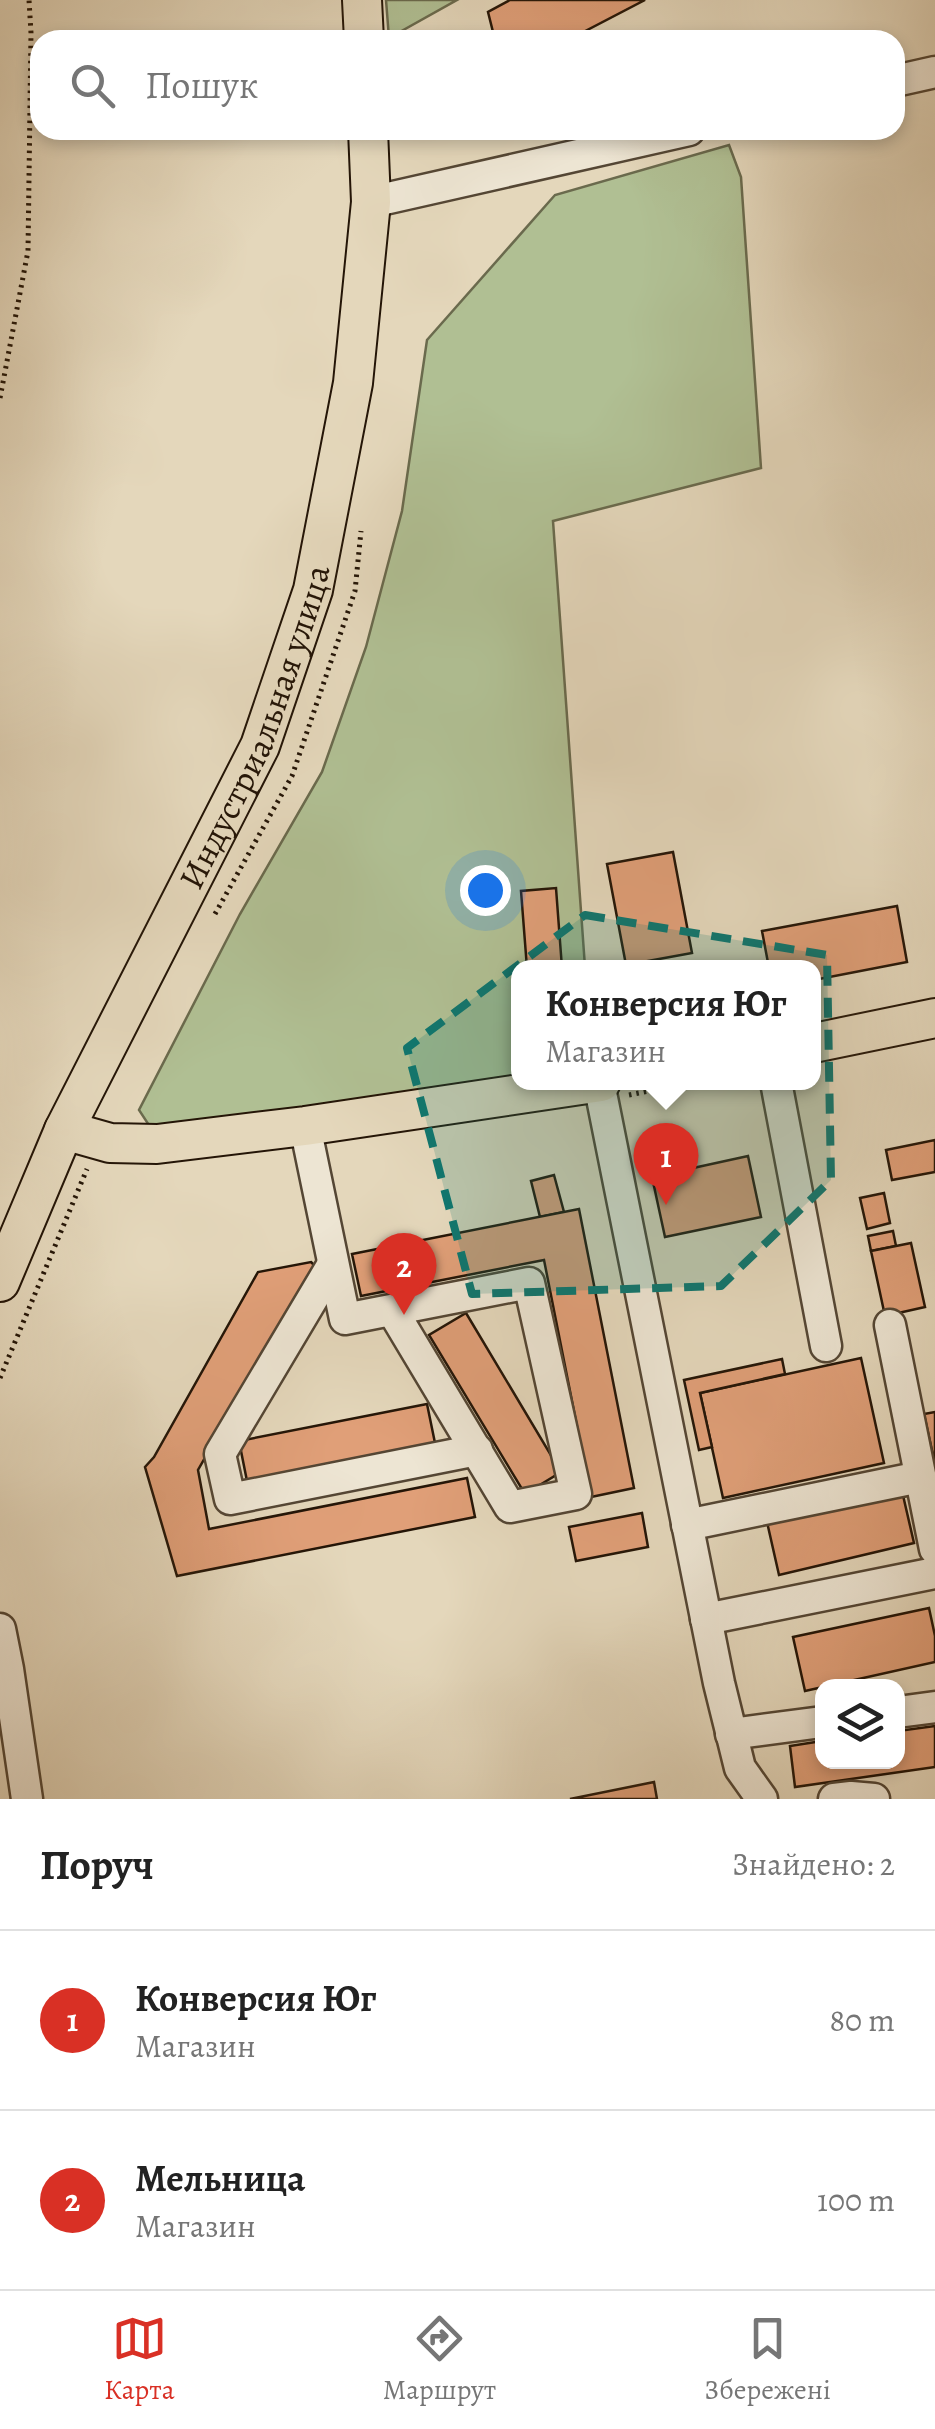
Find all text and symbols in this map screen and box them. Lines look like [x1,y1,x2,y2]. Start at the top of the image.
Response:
search box [30,30,905,140]
icon: search [65,58,120,113]
text: Пошук [145,59,258,111]
street label: Индустриальная улица [167,561,341,897]
your location [460,865,511,916]
popup [511,960,821,1090]
text: Конверсия Юг [545,977,787,1029]
text: Магазин [545,1029,666,1073]
pin: 1 [634,1122,698,1205]
pin: 2 [372,1232,436,1315]
map controls [815,1679,905,1769]
button: layers [815,1679,905,1769]
text: Поруч [40,1836,154,1893]
text: Знайдено: 2 [732,1842,895,1886]
text: Конверсия Юг [135,1972,377,2024]
text: 1 [67,1998,78,2042]
text: 80 m [829,1998,895,2042]
text: Магазин [135,2024,256,2068]
text: Мельница [135,2152,305,2204]
text: 2 [65,2178,80,2222]
text: 100 m [817,2178,895,2222]
text: Магазин [135,2204,256,2248]
tab: Карта [104,2311,175,2409]
tab: Маршрут [383,2311,496,2409]
tab: Збережені [704,2311,831,2409]

